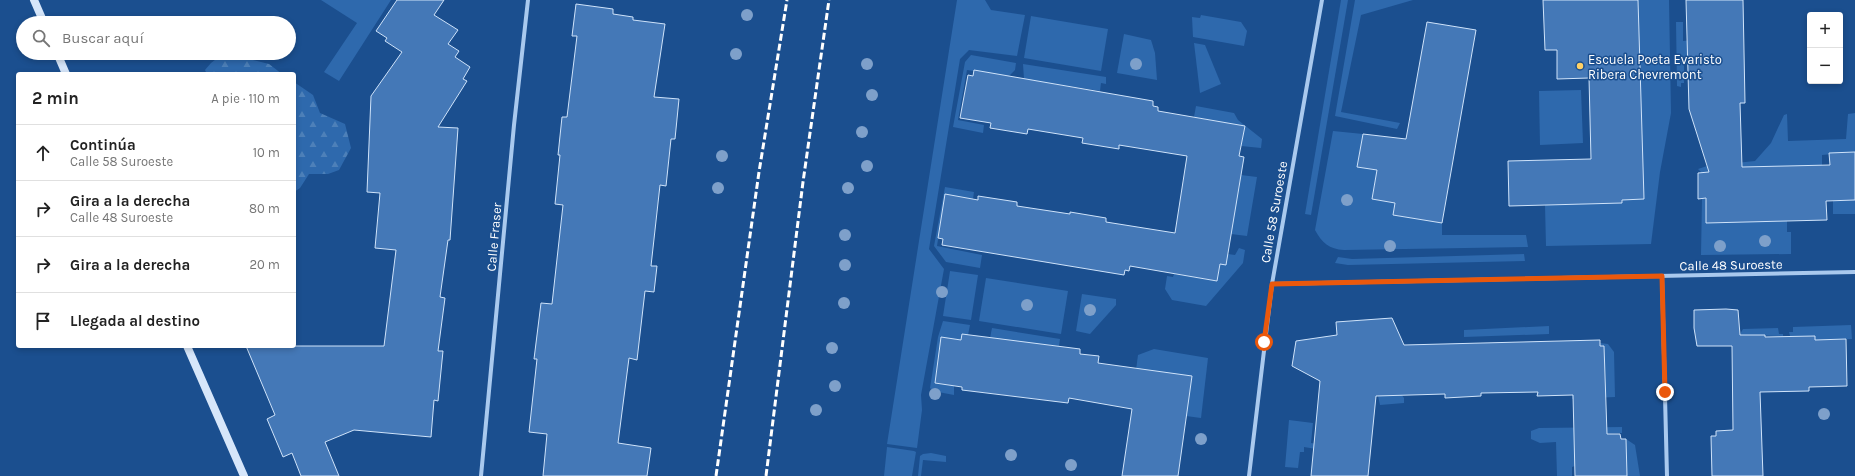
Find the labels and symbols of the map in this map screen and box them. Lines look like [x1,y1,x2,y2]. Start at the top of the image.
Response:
place label: Escuela Poeta Evaristo Ribera Chevremont [1588,52,1722,82]
marker: Escuela Poeta Evaristo Ribera Chevremont [1575,61,1585,71]
street label: Calle 58 Suroeste [1258,160,1290,264]
street label: Calle Fraser [484,202,505,272]
street label: Calle 48 Suroeste [1679,257,1783,273]
route start [1255,333,1273,351]
route end [1656,383,1674,401]

